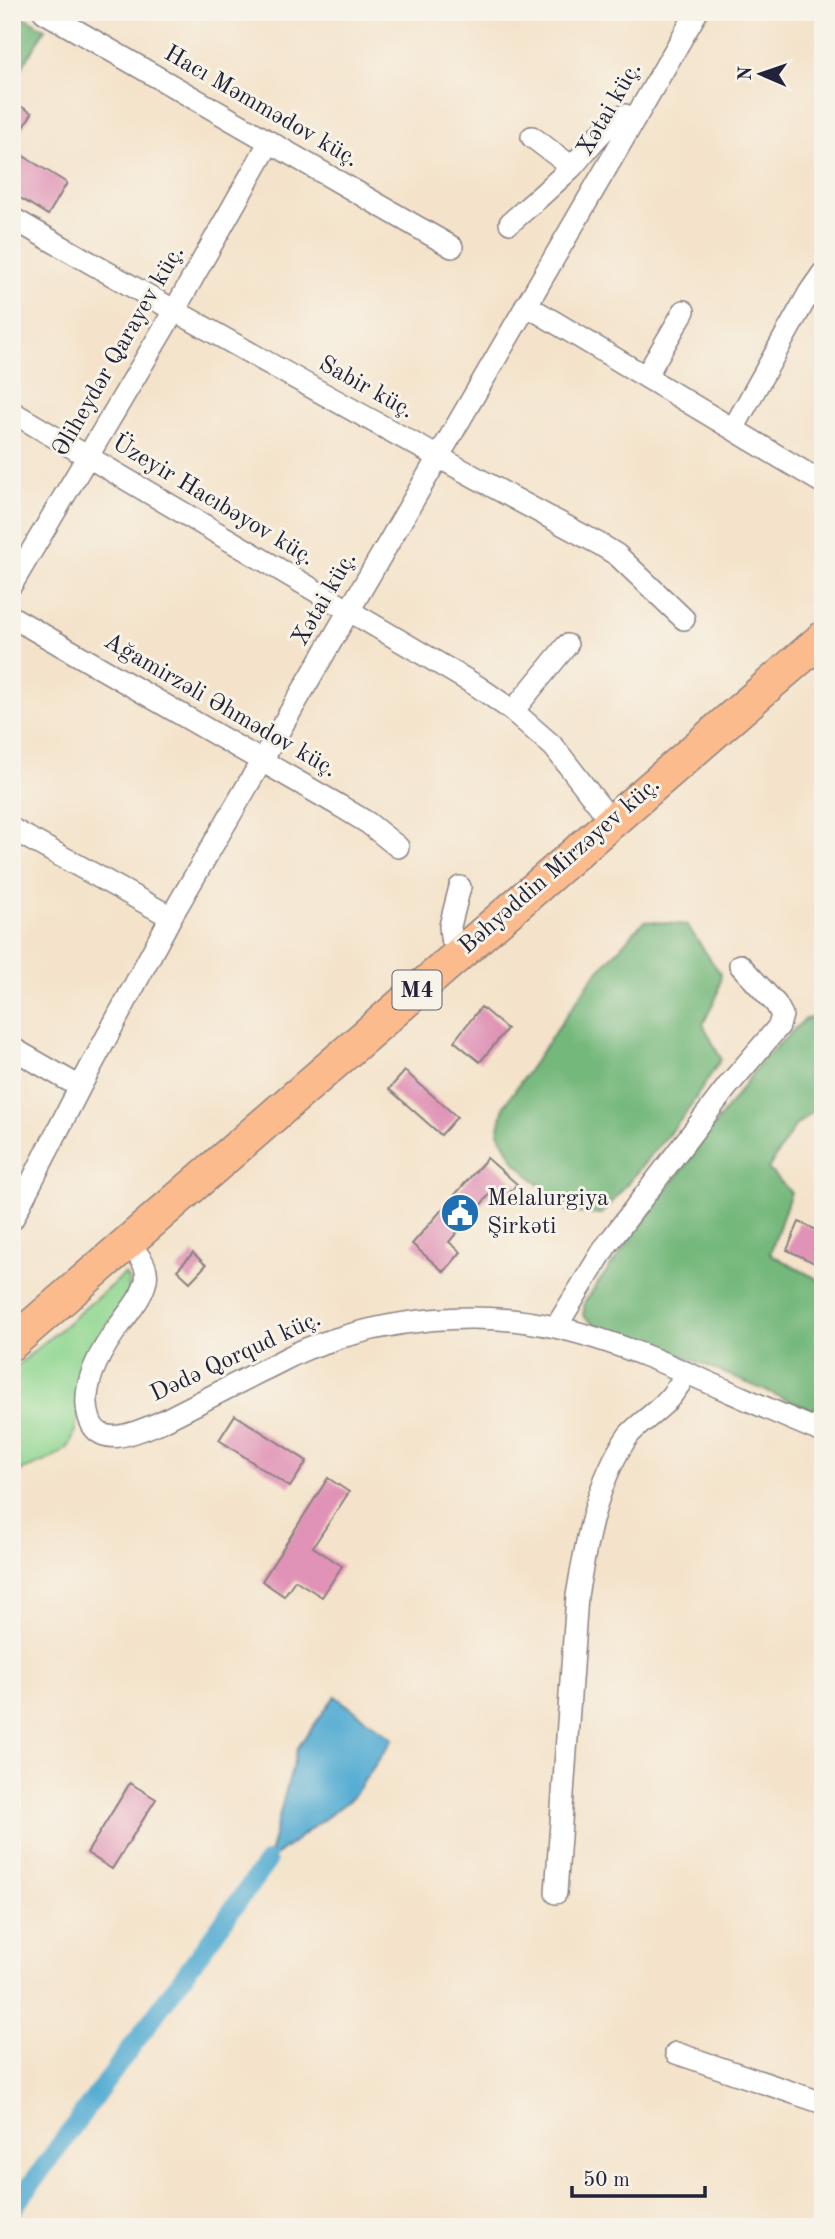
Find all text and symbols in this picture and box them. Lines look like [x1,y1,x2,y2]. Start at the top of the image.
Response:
north arrow [726,38,796,108]
street label: Hacı Məmmədov küç. [160,42,362,172]
street label: Xətai küç. [574,58,646,160]
text: N [737,65,756,81]
street label: Əliheydər Qarayev küç. [49,241,189,461]
street label: Sabir küç. [314,352,418,424]
street label: Üzeyir Hacıbəyov küç. [108,428,320,571]
street label: Xətai küç. [289,548,361,650]
street label: Ağamirzəli Əhmədov küç. [100,630,340,782]
street label: Bəhyəddin Mirzəyev küç. [455,773,665,959]
road number: M4 [392,970,442,1009]
place label: Melalurgiya Şirkəti [487,1187,609,1239]
public building icon: Melalurgiya Şirkəti [439,1192,481,1234]
street label: Dədə Qorqud küç. [147,1307,325,1407]
scale bar [572,2155,706,2199]
text: 50 m [583,2170,630,2191]

